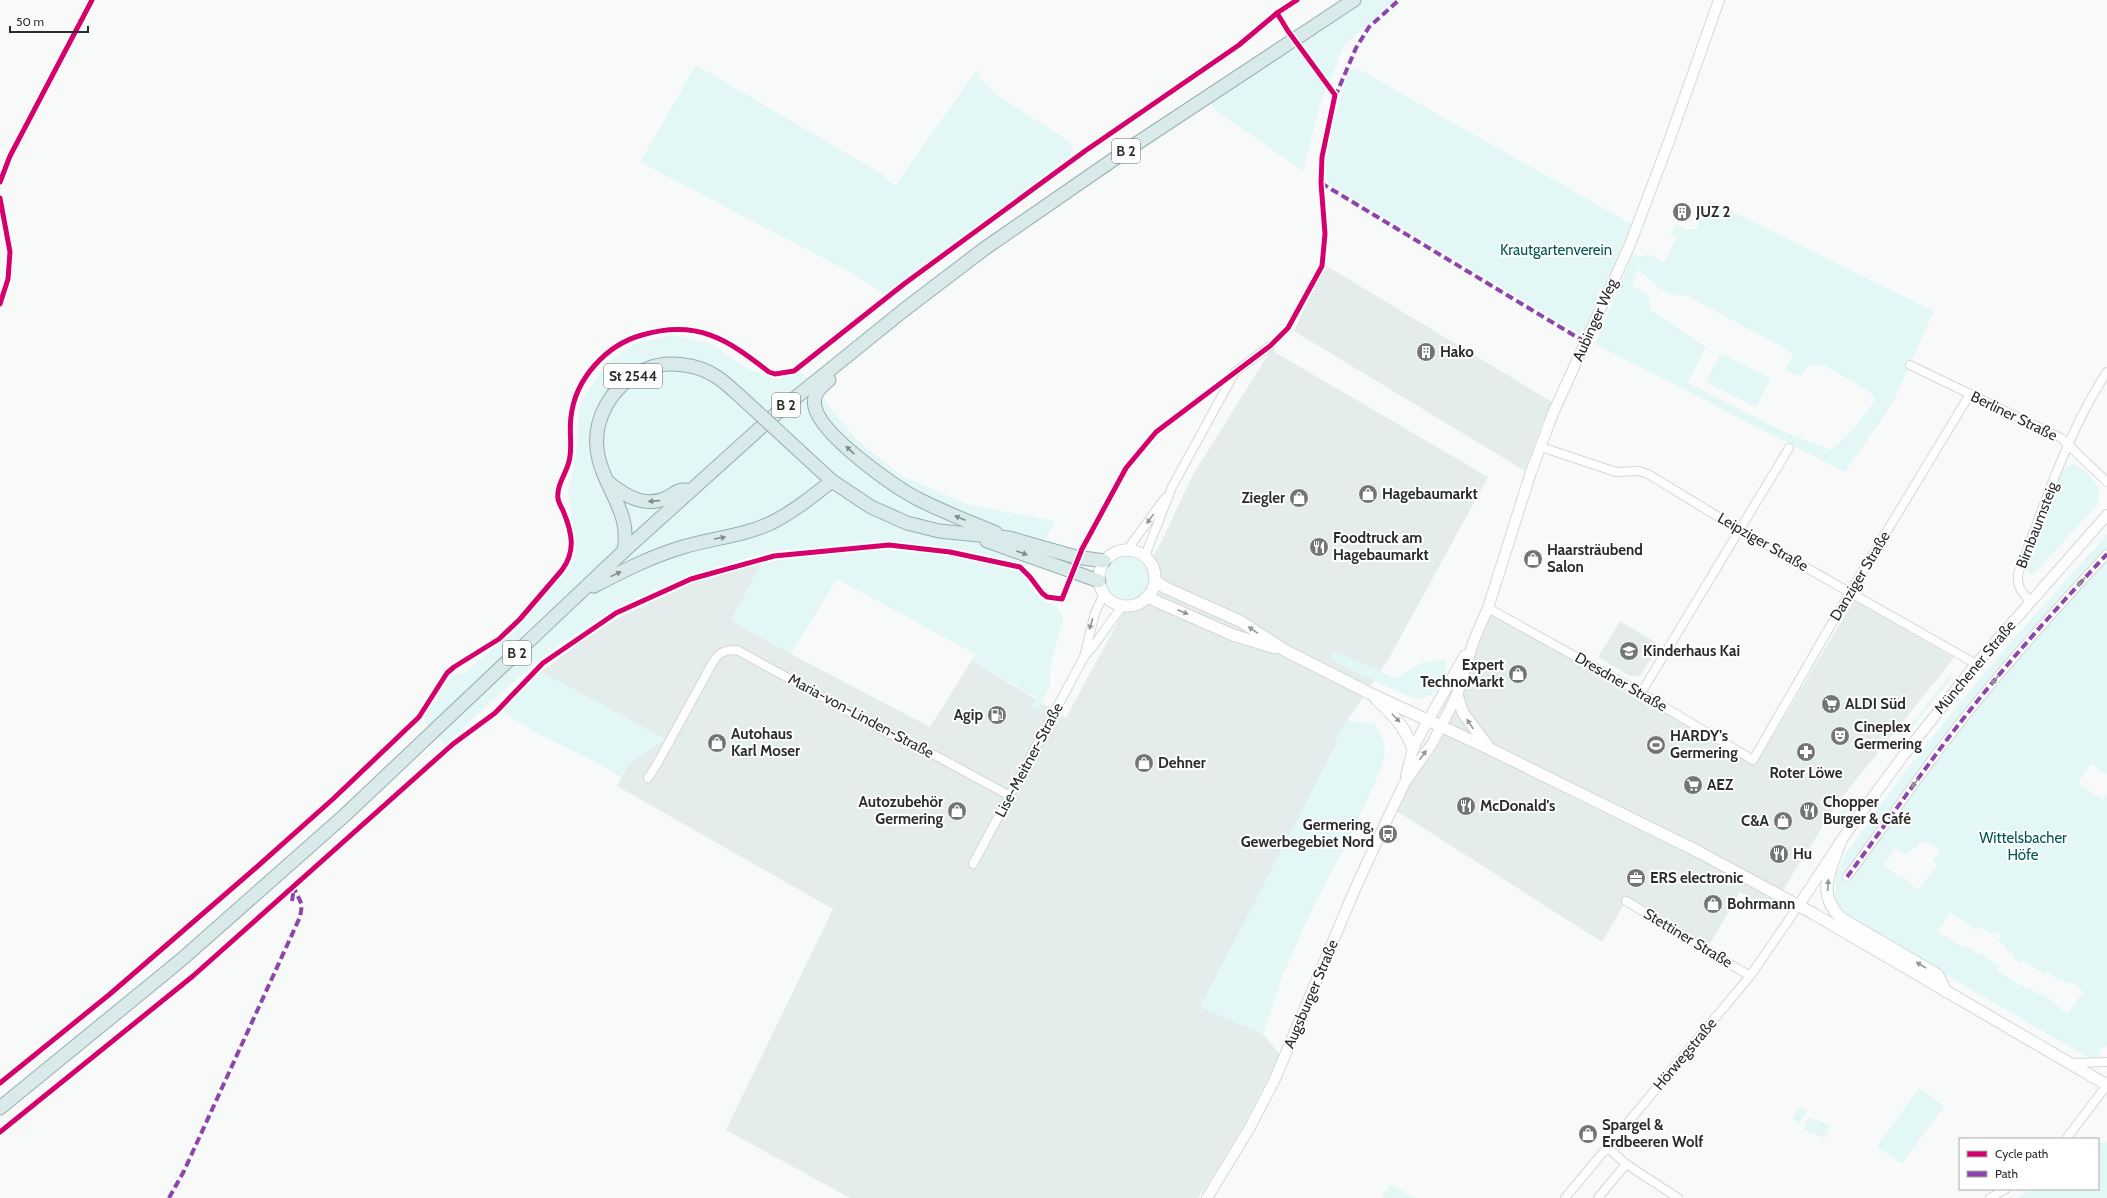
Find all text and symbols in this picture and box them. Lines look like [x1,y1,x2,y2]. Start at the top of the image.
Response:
scale bar [10,8,88,34]
text: 50 m [16,14,44,29]
road number: B 2 [1112,139,1140,163]
building icon: JUZ 2 [1671,201,1693,223]
place label: JUZ 2 [1695,203,1731,221]
park label: Krautgartenverein [1500,241,1612,259]
street label: Aubinger Weg [1569,275,1621,364]
building icon: Hako [1415,341,1437,363]
place label: Hako [1440,343,1474,361]
road number: St 2544 [604,364,662,388]
street label: Berliner Straße [1968,387,2060,445]
road number: B 2 [772,393,800,417]
one-way arrow [845,445,855,455]
street label: Birnbaumsteig [2012,479,2062,571]
shop icon: Hagebaumarkt [1357,483,1379,505]
place label: Hagebaumarkt [1382,485,1478,503]
shop icon: Ziegler [1288,487,1310,509]
place label: Ziegler [1242,489,1285,507]
one-way arrow [648,498,660,504]
street label: Leipziger Straße [1714,509,1812,575]
one-way arrow [1145,513,1154,524]
one-way arrow [953,514,965,520]
street label: Danziger Straße [1826,528,1894,624]
place label: Foodtruck am Hagebaumarkt [1333,529,1429,564]
one-way arrow [714,534,727,540]
restaurant icon: Foodtruck am Hagebaumarkt [1308,536,1330,558]
place label: Haarsträubend Salon [1547,541,1643,576]
shop icon: Haarsträubend Salon [1522,548,1544,570]
one-way arrow [1016,551,1028,557]
one-way arrow [611,571,622,577]
one-way arrow [2076,577,2085,588]
one-way arrow [1177,610,1189,616]
street label: Münchener Straße [1931,616,2020,717]
one-way arrow [1088,619,1094,631]
one-way arrow [1248,626,1259,634]
school or university icon: Kinderhaus Kai [1618,640,1640,662]
road number: B 2 [503,641,531,665]
place label: Kinderhaus Kai [1643,642,1740,660]
street label: Dresdner Straße [1572,648,1671,716]
place label: Expert TechnoMarkt [1420,656,1504,691]
shop icon: Expert TechnoMarkt [1507,663,1529,685]
street label: Maria-von-Linden-Straße [785,670,937,762]
one-way arrow [1990,675,1999,685]
supermarket icon: ALDI Süd [1820,693,1842,715]
place label: ALDI Süd [1845,695,1906,713]
street label: Lise-Meitner-Straße [991,699,1067,820]
fuel station icon: Agip [986,704,1008,726]
place label: Agip [954,706,983,724]
one-way arrow [1391,713,1400,723]
one-way arrow [1466,718,1474,729]
place label: Cineplex Germering [1854,718,1922,753]
place label: Autohaus Karl Moser [731,725,800,760]
theatre icon: Cineplex Germering [1829,725,1851,747]
place label: HARDY's Germering [1670,727,1738,762]
shop icon: Autohaus Karl Moser [706,732,728,754]
sports icon: HARDY's Germering [1645,734,1667,756]
pharmacy icon: Roter Löwe [1795,741,1817,763]
one-way arrow [1419,750,1427,761]
shop icon: Dehner [1133,752,1155,774]
place label: Dehner [1158,754,1206,772]
place label: Roter Löwe [1769,764,1843,782]
supermarket icon: AEZ [1682,774,1704,796]
place label: AEZ [1707,776,1734,794]
one-way arrow [1911,777,1919,788]
place label: Autozubehör Germering [859,793,943,828]
place label: Chopper Burger & Café [1823,793,1911,828]
restaurant icon: McDonald's [1455,795,1477,817]
place label: McDonald's [1480,797,1555,815]
shop icon: Autozubehör Germering [946,800,968,822]
restaurant icon: Chopper Burger & Café [1798,800,1820,822]
shop icon: C&A [1772,810,1794,832]
place label: C&A [1741,812,1770,830]
place label: Germering, Gewerbegebiet Nord [1241,816,1374,851]
bus stop icon: Germering, Gewerbegebiet Nord [1377,823,1399,845]
park label: Wittelsbacher Höfe [1979,829,2067,864]
restaurant icon: Hu [1768,843,1790,865]
place label: Hu [1793,845,1812,863]
office icon: ERS electronic [1625,867,1647,889]
place label: ERS electronic [1650,869,1744,887]
one-way arrow [1824,879,1831,892]
shop icon: Bohrmann [1702,893,1724,915]
place label: Bohrmann [1727,895,1795,913]
street label: Stettiner Straße [1640,904,1736,972]
street label: Augsburger Straße [1280,937,1342,1051]
one-way arrow [1916,961,1926,969]
street label: Hörwegstraße [1650,1014,1721,1094]
place label: Spargel & Erdbeeren Wolf [1602,1116,1703,1151]
shop icon: Spargel & Erdbeeren Wolf [1577,1123,1599,1145]
legend [1959,1138,2099,1190]
text: Cycle path [1995,1146,2048,1161]
text: Path [1995,1166,2018,1181]

